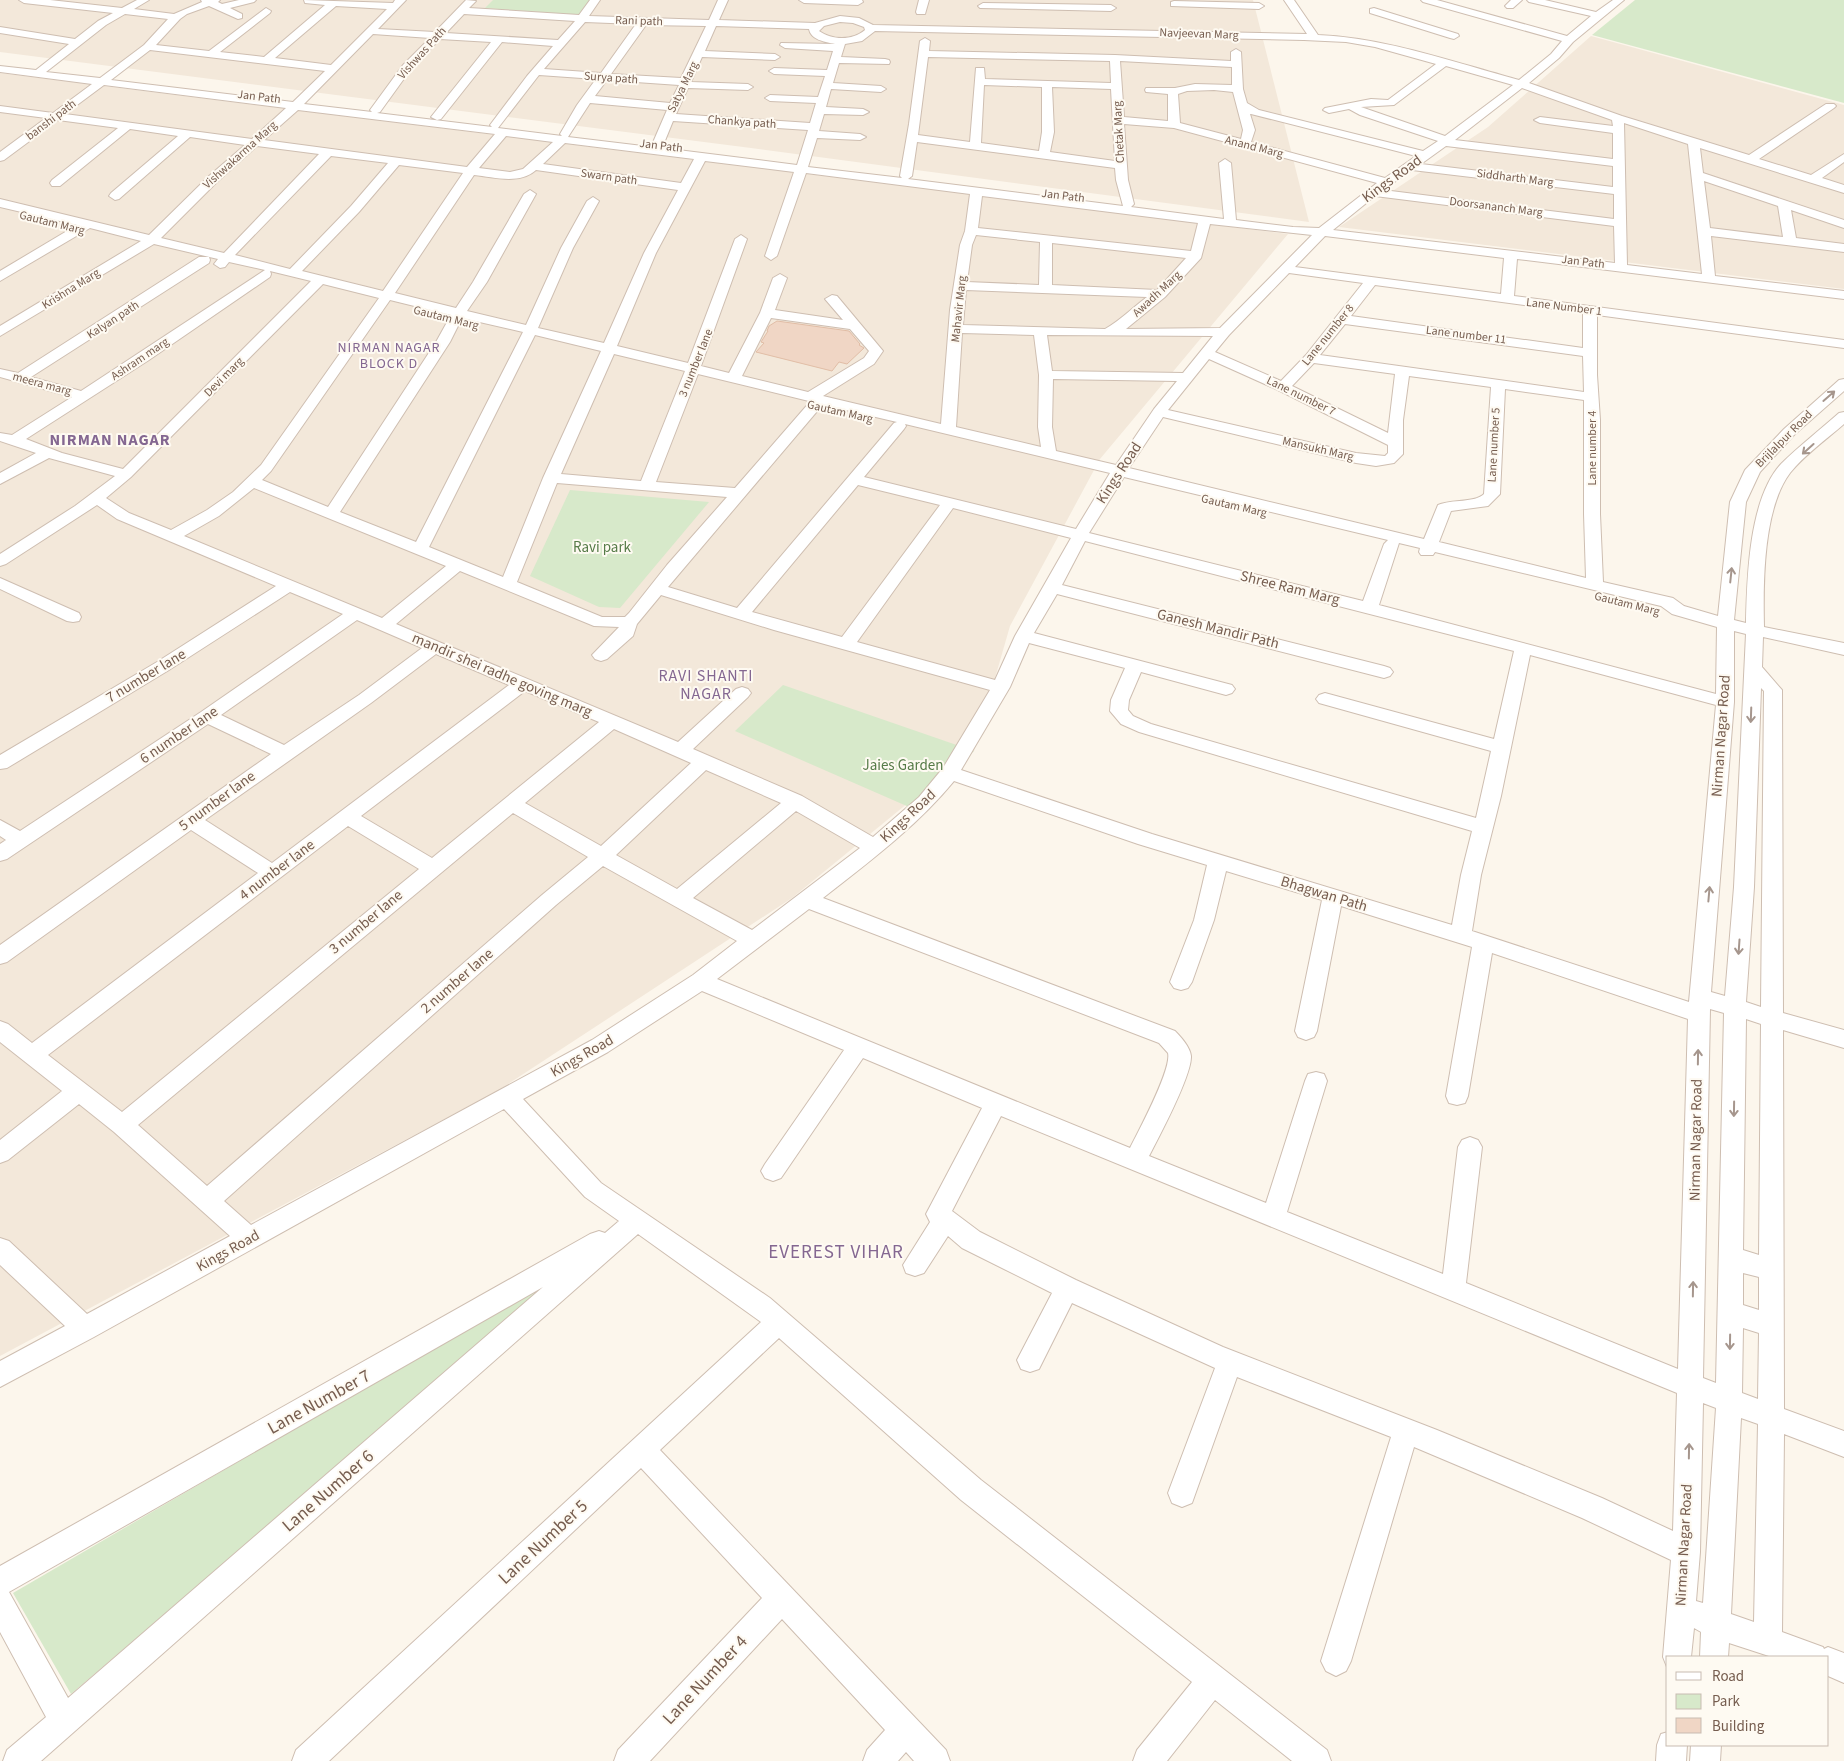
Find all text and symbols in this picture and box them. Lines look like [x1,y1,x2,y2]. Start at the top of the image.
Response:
street label: Rani path [615,12,663,30]
street label: Vishwas Path [394,23,450,83]
street label: Navjeevan Marg [1159,24,1239,44]
street label: Satya Marg [663,59,703,115]
street label: Surya path [583,68,639,88]
street label: Jan Path [236,86,282,108]
street label: banshi path [22,95,80,145]
street label: Chetak Marg [1109,100,1129,164]
street label: Chankya path [707,111,777,133]
street label: Vishwakarma Marg [199,117,281,193]
street label: Anand Marg [1223,132,1285,162]
street label: Jan Path [638,135,684,157]
street label: Kings Road [1358,150,1426,208]
street label: Swarn path [580,165,638,189]
street label: Siddharth Marg [1476,165,1554,191]
street label: Jan Path [1040,185,1086,207]
street label: Doorsananch Marg [1448,193,1544,221]
street label: Gautam Marg [17,207,87,239]
street label: Jan Path [1560,251,1606,273]
street label: Krishna Marg [39,264,103,314]
street label: Awadh Marg [1129,267,1185,321]
street label: Mahavir Marg [947,275,971,343]
street label: Lane Number 1 [1525,294,1603,320]
street label: Kalyan path [83,297,143,343]
street label: Lane number 8 [1298,300,1358,369]
street label: Gautam Marg [411,302,481,334]
street label: Lane number 11 [1425,322,1507,348]
street label: 3 number lane [675,326,717,400]
street label: Ashram marg [108,333,172,385]
district label: NIRMAN NAGAR BLOCK D [337,338,441,374]
street label: Devi marg [200,353,248,401]
street label: meera marg [11,368,73,400]
street label: Lane number 7 [1264,372,1338,420]
one-way arrow [1822,390,1835,401]
street label: Gautam Marg [805,396,875,428]
street label: Lane number 5 [1484,407,1504,483]
street label: Brijlalpur Road [1752,407,1816,471]
street label: Lane number 4 [1584,410,1601,485]
district label: NIRMAN NAGAR [49,429,171,451]
street label: Mansukh Marg [1281,433,1355,465]
street label: Kings Road [1091,438,1147,508]
one-way arrow [1801,443,1814,455]
street label: Gautam Marg [1199,490,1269,522]
park label: Ravi park [573,537,632,558]
street label: Shree Ram Marg [1238,566,1342,611]
one-way arrow [1726,567,1736,583]
street label: Gautam Marg [1592,588,1662,620]
street label: Ganesh Mandir Path [1155,604,1281,654]
street label: mandir shei radhe goving marg [409,627,596,723]
street label: 7 number lane [102,644,190,708]
district label: RAVI SHANTI NAGAR [659,665,753,705]
street label: Nirman Nagar Road [1706,674,1736,798]
street label: 6 number lane [136,701,222,769]
one-way arrow [1746,706,1756,723]
park label: Jaies Garden [862,755,944,776]
street label: 5 number lane [174,766,260,836]
street label: Kings Road [875,785,941,847]
street label: 4 number lane [235,834,319,906]
street label: Bhagwan Path [1278,871,1370,917]
street label: 3 number lane [325,885,407,959]
one-way arrow [1704,887,1714,903]
one-way arrow [1735,939,1744,955]
street label: 2 number lane [416,943,498,1019]
street label: Kings Road [547,1030,617,1082]
one-way arrow [1694,1049,1703,1065]
street label: Nirman Nagar Road [1684,1079,1708,1201]
one-way arrow [1729,1101,1739,1117]
street label: Kings Road [192,1225,264,1277]
district label: EVEREST VIHAR [768,1239,904,1266]
one-way arrow [1688,1281,1697,1297]
one-way arrow [1725,1334,1735,1350]
street label: Lane Number 7 [263,1363,375,1441]
street label: Lane Number 6 [277,1444,379,1538]
one-way arrow [1684,1444,1693,1460]
street label: Nirman Nagar Road [1670,1483,1698,1607]
street label: Lane Number 5 [493,1494,593,1590]
street label: Lane Number 4 [657,1630,753,1730]
legend [1666,1656,1829,1746]
text: Road [1712,1666,1744,1687]
text: Park [1712,1691,1741,1712]
text: Building [1712,1716,1765,1737]

